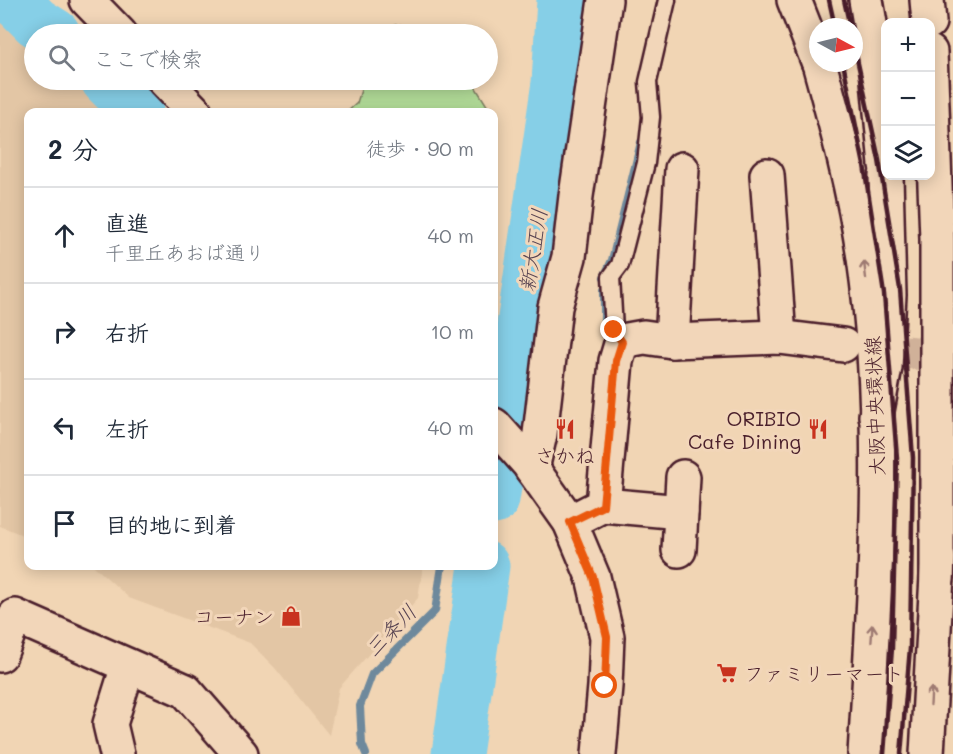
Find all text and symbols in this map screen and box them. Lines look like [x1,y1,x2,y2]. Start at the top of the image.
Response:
north arrow [809,18,863,72]
map controls [881,18,935,180]
button: + [881,18,935,72]
search box [24,24,498,90]
icon: search [45,41,78,74]
text: ここで検索 [93,44,203,73]
button: − [881,72,935,126]
button: layers [881,126,935,180]
text: 2 分 [48,132,98,166]
text: 徒歩 · 90 m [366,135,474,161]
water label: 新大正川 [512,206,552,294]
text: 直進 [105,208,149,237]
icon: ahead [48,219,81,252]
text: 40 m [428,222,474,248]
text: 千里丘あおば通り [105,239,265,265]
one-way arrow [860,261,871,281]
icon: right [48,315,81,348]
route end [600,316,626,342]
text: 右折 [105,318,149,347]
text: 10 m [430,318,474,344]
street label: 大阪中央環状線 [859,336,889,476]
place label: ORIBIO Cafe Dining [688,405,801,454]
icon: left [48,411,81,444]
text: 左折 [105,414,149,443]
text: 40 m [428,414,474,440]
restaurant icon: さかね [553,417,577,441]
restaurant icon: ORIBIO Cafe Dining [806,417,830,441]
place label: さかね [535,442,595,468]
icon: arrive [48,507,81,540]
text: 目的地に到着 [105,510,237,539]
water label: 三条川 [358,598,422,662]
place label: コーナン [194,603,274,629]
shop icon: コーナン [279,604,303,628]
one-way arrow [867,623,878,643]
place label: ファミリーマート [744,660,904,686]
supermarket icon: ファミリーマート [715,661,739,685]
route start [591,672,617,698]
one-way arrow [926,686,937,706]

